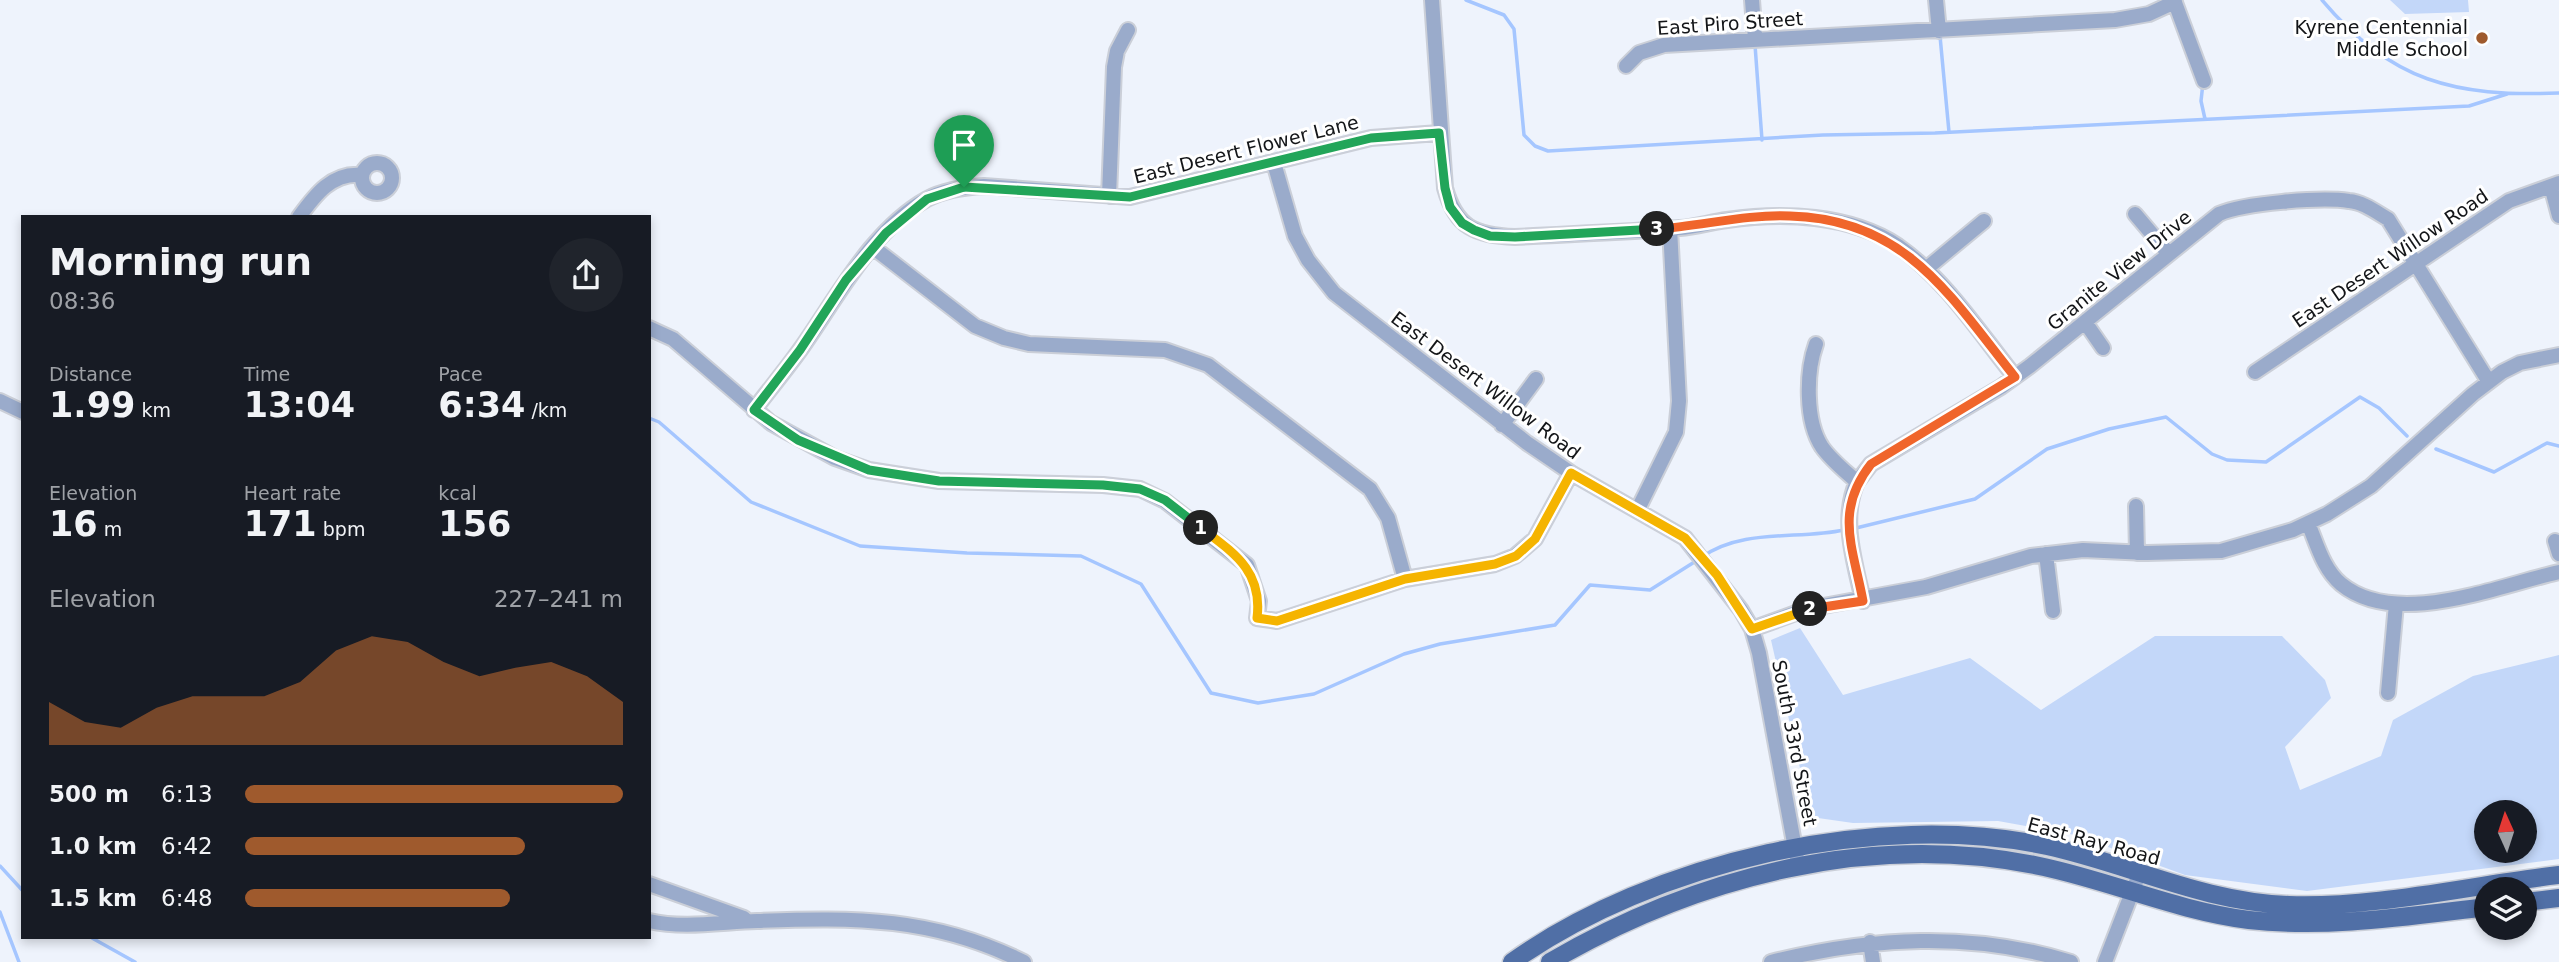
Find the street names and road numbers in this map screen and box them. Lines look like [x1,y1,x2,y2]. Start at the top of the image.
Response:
street label: East Piro Street [1656,7,1804,39]
street label: East Desert Flower Lane [1131,110,1361,188]
street label: East Desert Willow Road [2288,184,2492,332]
street label: Granite View Drive [2043,205,2195,335]
street label: East Desert Willow Road [1387,307,1585,463]
street label: South 33rd Street [1768,658,1822,828]
street label: East Ray Road [2025,813,2163,869]

